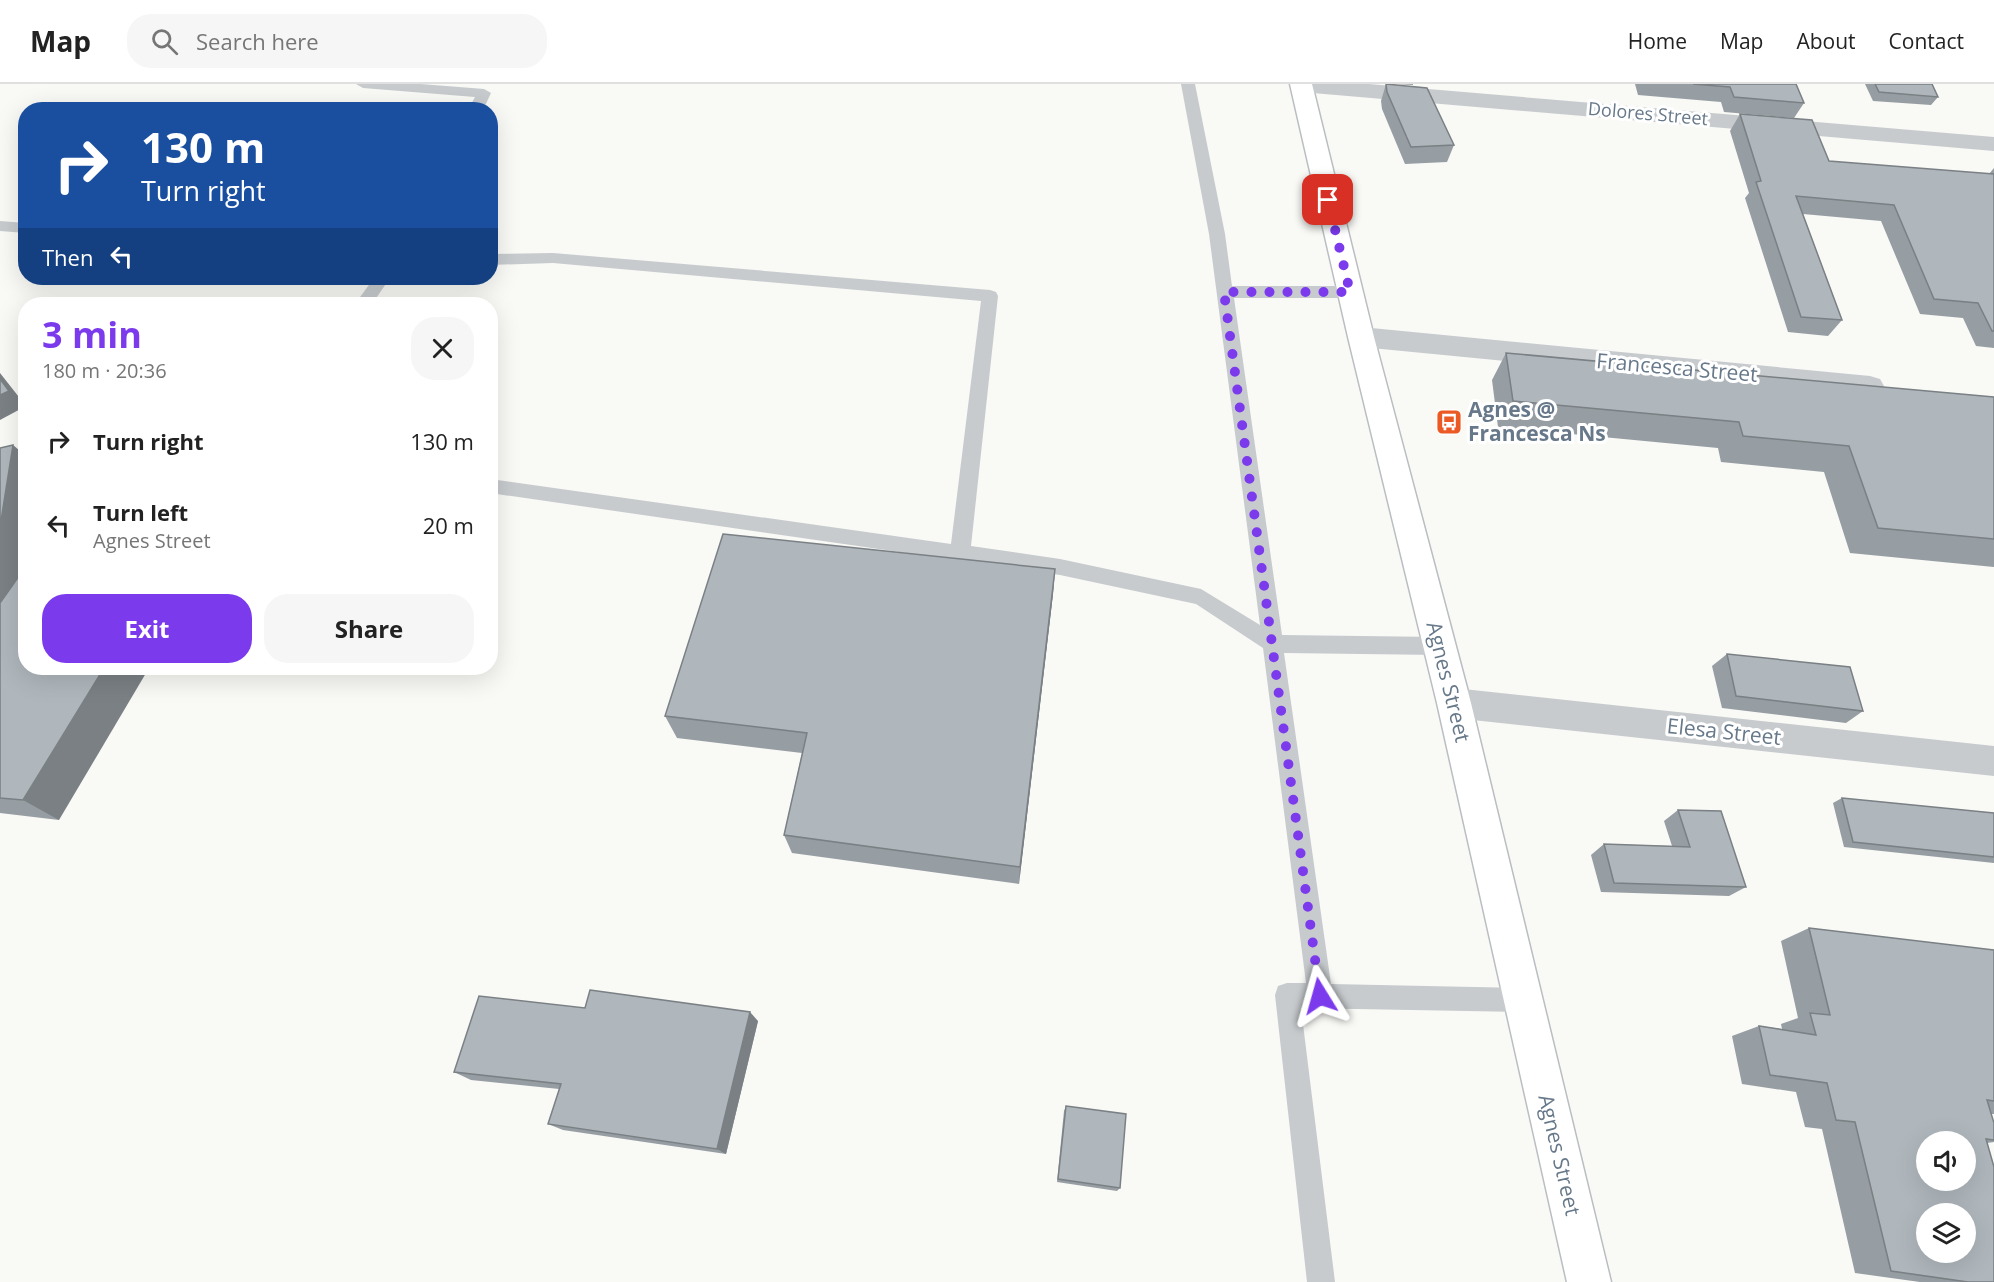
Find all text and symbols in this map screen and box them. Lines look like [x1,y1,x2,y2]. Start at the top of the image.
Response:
search box [127,14,547,68]
text: Map [30,22,91,60]
icon: search [148,25,181,58]
text: Search here [196,26,319,56]
text: Home [1628,27,1687,55]
text: Map [1720,27,1763,55]
text: About [1796,27,1856,55]
text: Contact [1889,27,1964,55]
street label: Dolores Street [1587,96,1709,130]
text: 130 m [141,118,265,175]
icon: right [42,126,120,204]
text: Turn right [141,172,266,209]
pin [1302,174,1353,225]
icon: arrive [1311,183,1344,216]
icon: left [105,240,138,273]
text: Then [42,242,93,272]
text: 3 min [42,310,142,359]
button: close [411,317,474,380]
street label: Francesca Street [1595,346,1759,388]
text: 180 m · 20:36 [42,357,167,384]
place label: Agnes @ Francesca Ns [1468,395,1606,447]
bus stop icon: Agnes @ Francesca Ns [1434,407,1464,437]
icon: right [42,425,75,458]
text: Turn right [93,426,204,456]
text: 130 m [410,426,474,456]
text: Turn left [93,497,188,527]
icon: left [42,509,75,542]
text: 20 m [423,510,474,540]
text: Agnes Street [93,527,211,554]
button: Exit [42,594,252,663]
button: Share [264,594,474,663]
street label: Agnes Street [1420,618,1477,745]
street label: Elesa Street [1666,711,1783,751]
position arrow [1288,964,1352,1028]
street label: Agnes Street [1532,1091,1588,1218]
map controls [1916,1131,1976,1263]
button: sound [1916,1131,1976,1191]
button: layers [1916,1203,1976,1263]

